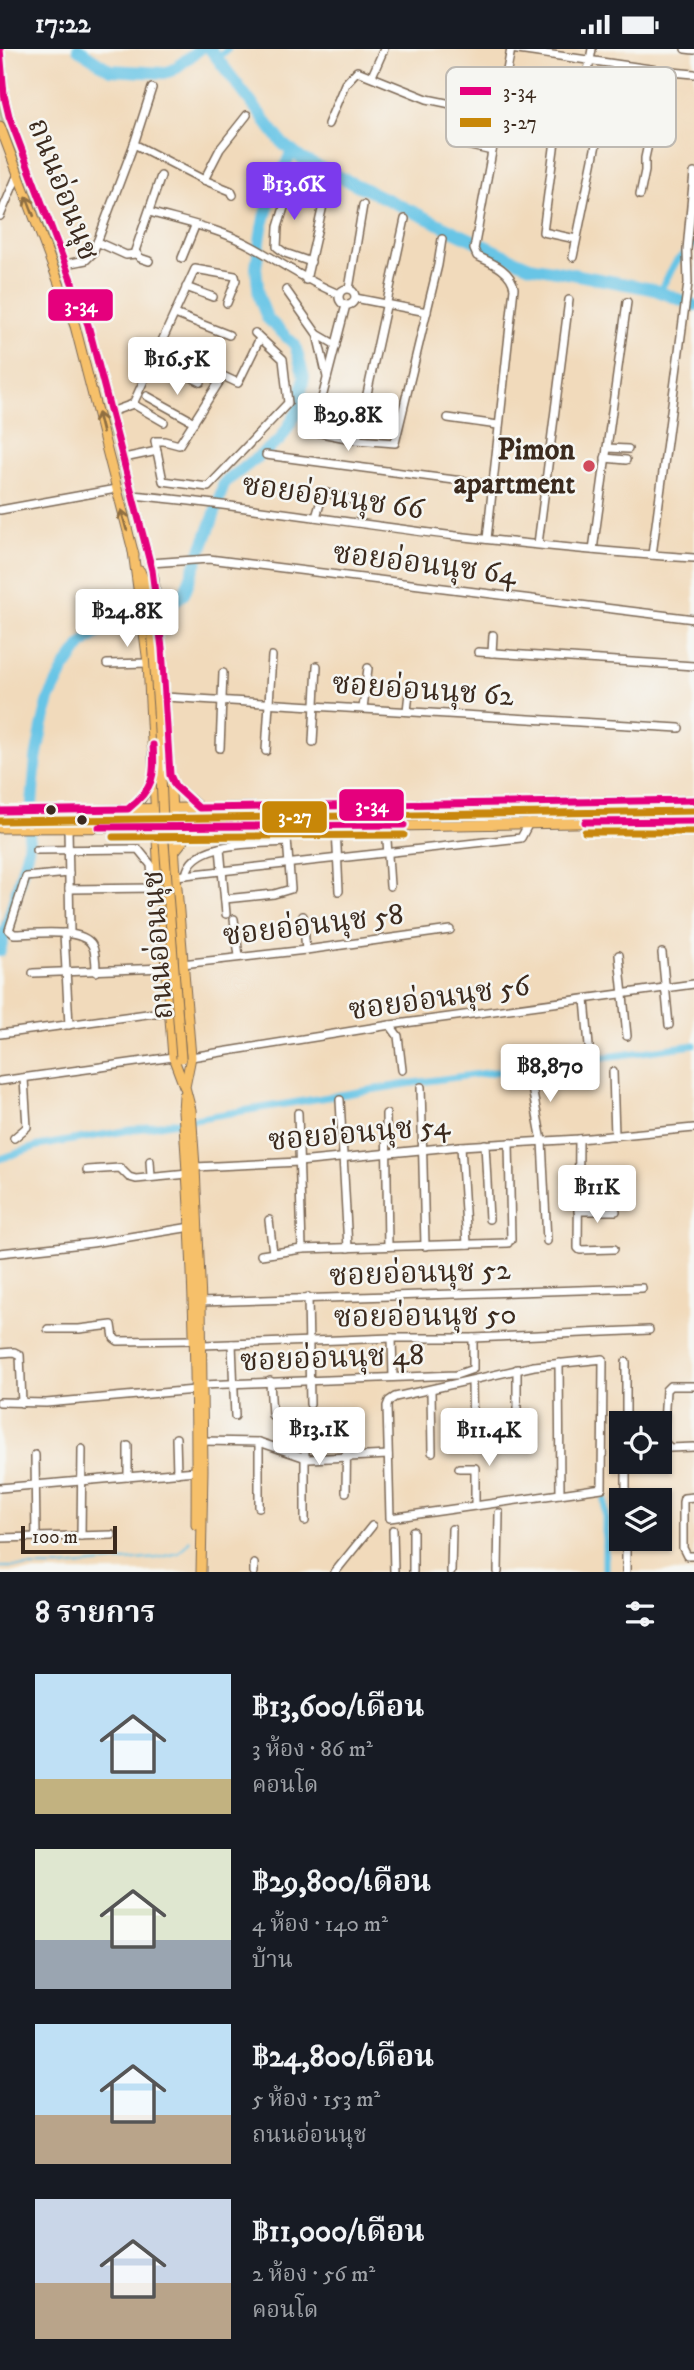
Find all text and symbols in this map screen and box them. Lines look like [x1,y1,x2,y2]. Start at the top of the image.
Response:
text: 17:22 [35,8,91,41]
legend [446,67,676,147]
text: 3-34 [503,81,537,104]
text: 3-27 [503,112,537,135]
street label: ถนนอ่อนนุช [18,113,107,266]
pin: ฿13.6K [237,163,351,222]
text: ฿13.6K [262,170,326,199]
one-way arrow [23,196,36,218]
line badge: 3-34 [47,288,114,322]
text: 3-34 [65,295,98,318]
pin: ฿16.5K [120,337,234,397]
text: ฿16.5K [144,345,210,374]
pin: ฿29.8K [291,393,405,453]
text: ฿29.8K [314,401,382,430]
one-way arrow [92,412,106,435]
place label: Pimon apartment [454,432,575,503]
marker: Pimon apartment [581,458,597,474]
street label: ซอยอ่อนนุช 66 [240,466,427,529]
one-way arrow [117,509,130,531]
street label: ซอยอ่อนนุช 64 [331,535,520,594]
pin: ฿24.8K [70,589,184,649]
text: ฿24.8K [91,597,163,626]
street label: ซอยอ่อนนุช 62 [331,666,515,715]
line badge: 3-34 [338,788,405,822]
text: 3-34 [356,795,389,818]
line badge: 3-27 [261,800,328,834]
unlabelled marker [44,803,58,817]
text: 3-27 [278,806,312,829]
unlabelled marker [75,813,89,827]
street label: ถนนอ่อนนุช [135,869,182,1021]
street label: ซอยอ่อนนุช 58 [221,896,406,955]
street label: ซอยอ่อนนุช 56 [346,967,533,1030]
pin: ฿8,870 [493,1045,607,1104]
text: ฿8,870 [517,1052,583,1081]
street label: ซอยอ่อนนุช 54 [267,1107,452,1160]
pin: ฿11K [556,1165,638,1225]
text: ฿11K [574,1173,620,1202]
street label: ซอยอ่อนนุช 52 [329,1252,512,1295]
street label: ซอยอ่อนนุช 50 [333,1296,517,1337]
street label: ซอยอ่อนนุช 48 [239,1337,425,1380]
pin: ฿13.1K [262,1407,376,1467]
pin: ฿11.4K [432,1409,546,1468]
map controls [609,1411,672,1551]
button: locate [609,1411,672,1474]
text: ฿13.1K [289,1415,349,1444]
text: ฿11.4K [457,1416,521,1445]
button: layers [609,1488,672,1551]
scale bar [21,1523,117,1555]
text: 100 m [32,1526,78,1549]
text: 8 รายการ [35,1595,155,1632]
icon: filters [621,1595,659,1633]
text: ฿13,600/เดือน [252,1689,424,1726]
icon: home [91,1702,175,1786]
text: 3 ห้อง · 86 m² [252,1735,373,1764]
text: คอนโด [252,1771,319,1800]
text: ฿29,800/เดือน [252,1864,431,1901]
icon: home [91,1877,175,1961]
text: 4 ห้อง · 140 m² [252,1910,388,1939]
text: บ้าน [252,1946,293,1975]
text: ฿24,800/เดือน [252,2039,434,2076]
icon: home [91,2052,175,2136]
text: 5 ห้อง · 153 m² [252,2085,380,2114]
text: ถนนอ่อนนุช [252,2121,367,2150]
text: ฿11,000/เดือน [252,2214,425,2251]
icon: home [91,2227,175,2311]
text: 2 ห้อง · 56 m² [252,2260,375,2289]
text: คอนโด [252,2296,319,2325]

